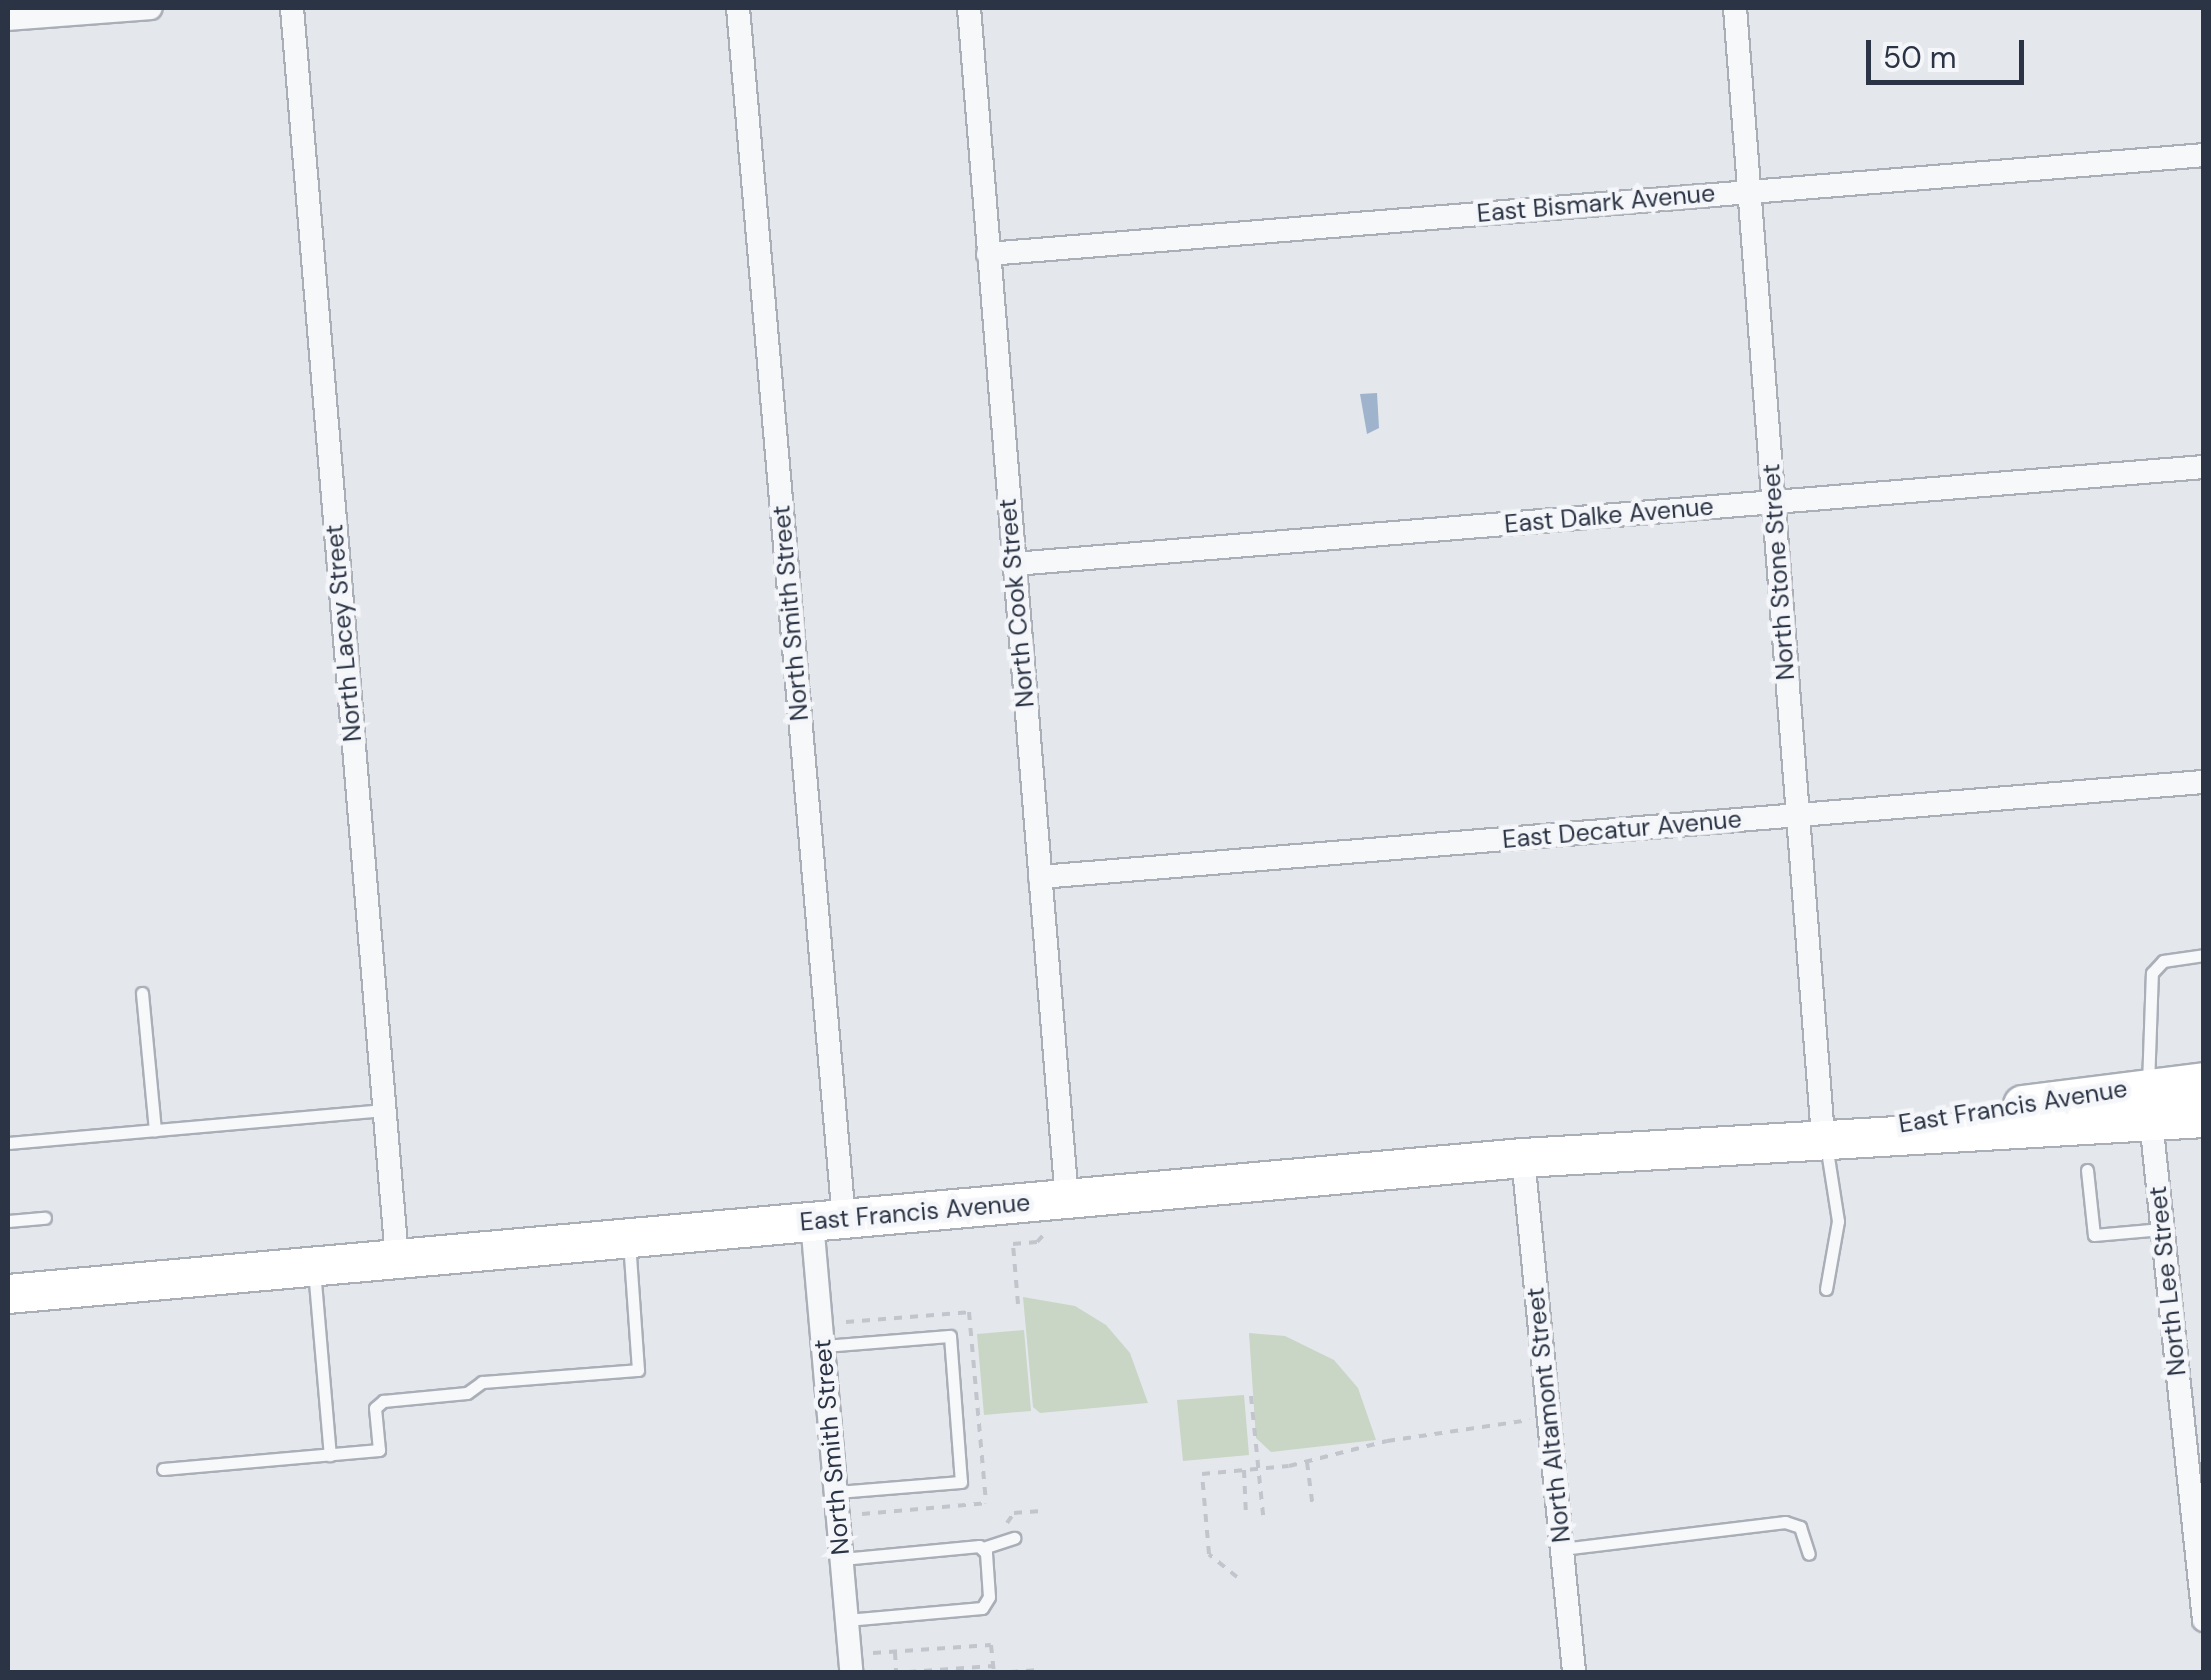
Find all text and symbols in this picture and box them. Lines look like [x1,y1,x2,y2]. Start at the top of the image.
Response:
scale bar [1871,20,2028,82]
text: 50 m [1883,38,1957,77]
street label: East Bismark Avenue [1476,179,1716,229]
street label: North Stone Street [1756,463,1802,681]
street label: East Dalke Avenue [1503,492,1715,540]
street label: North Cook Street [993,497,1041,709]
street label: North Smith Street [767,504,815,722]
street label: North Lacey Street [320,523,368,743]
street label: East Decatur Avenue [1501,805,1743,855]
street label: East Francis Avenue [1896,1074,2130,1140]
street label: North Lee Street [2143,1185,2193,1377]
street label: East Francis Avenue [799,1188,1031,1238]
street label: North Altamont Street [1521,1286,1577,1544]
street label: North Smith Street [808,1338,856,1556]

